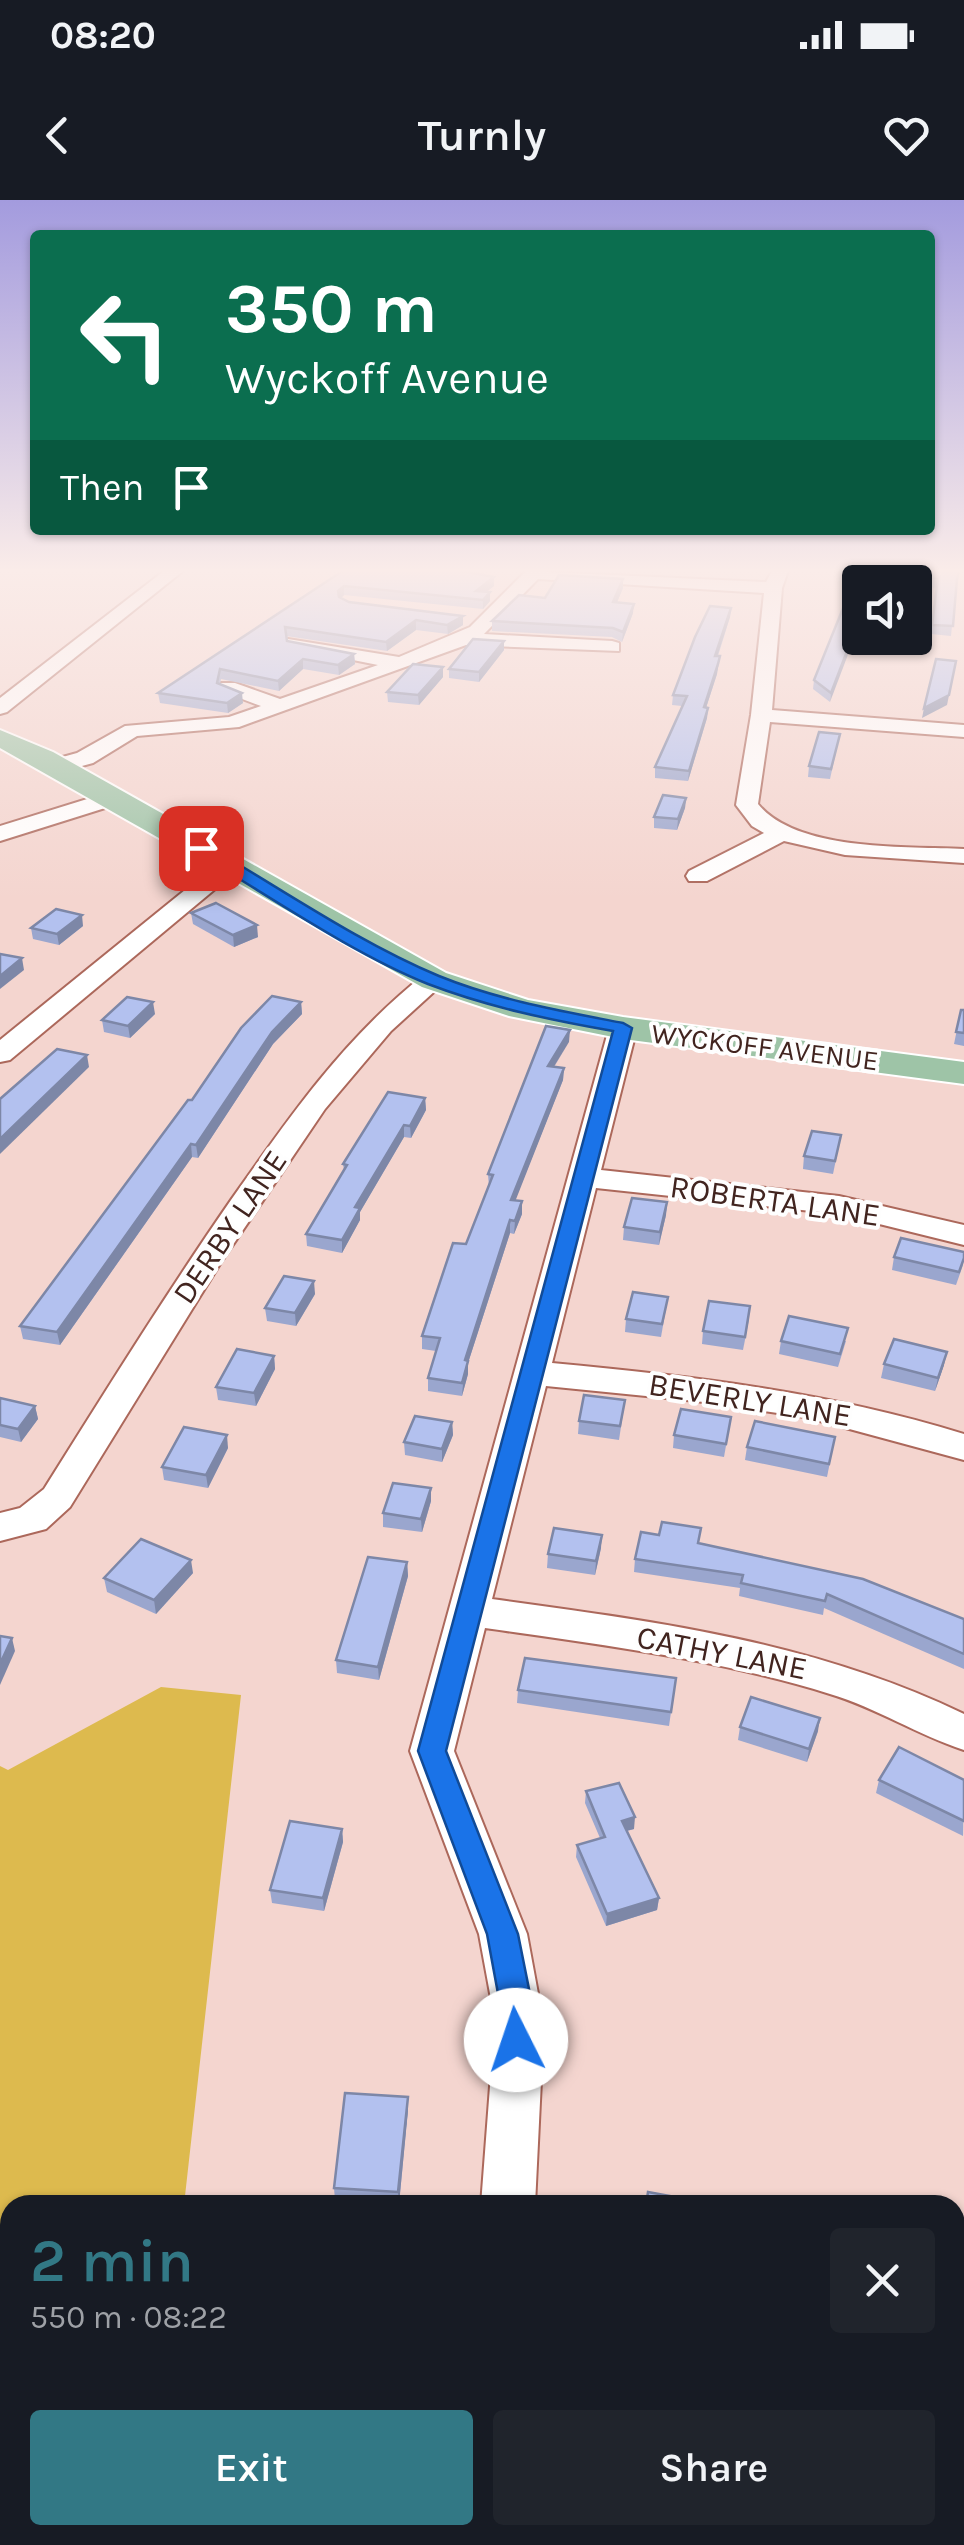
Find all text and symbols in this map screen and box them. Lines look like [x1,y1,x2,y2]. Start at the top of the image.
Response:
text: 08:20 [50,13,156,58]
icon: back [30,108,85,163]
icon: heart [879,108,934,163]
text: Turnly [418,109,546,161]
text: 350 m [225,268,438,350]
icon: left [60,270,190,400]
text: Wyckoff Avenue [225,352,549,404]
icon: arrive [164,460,219,515]
text: Then [60,465,144,510]
map controls [842,565,932,655]
button: sound [842,565,932,655]
pin [159,806,244,891]
icon: arrive [174,821,229,876]
street label: WYCKOFF AVENUE [650,1017,880,1077]
street label: DERBY LANE [165,1143,295,1311]
street label: ROBERTA LANE [668,1168,882,1234]
street label: BEVERLY LANE [646,1366,854,1434]
street label: CATHY LANE [634,1618,810,1688]
position arrow [464,1988,568,2092]
text: 2 min [30,2226,194,2296]
button: close [830,2228,935,2333]
text: 550 m · 08:22 [30,2299,227,2336]
button: Exit [30,2410,473,2525]
button: Share [493,2410,935,2525]

